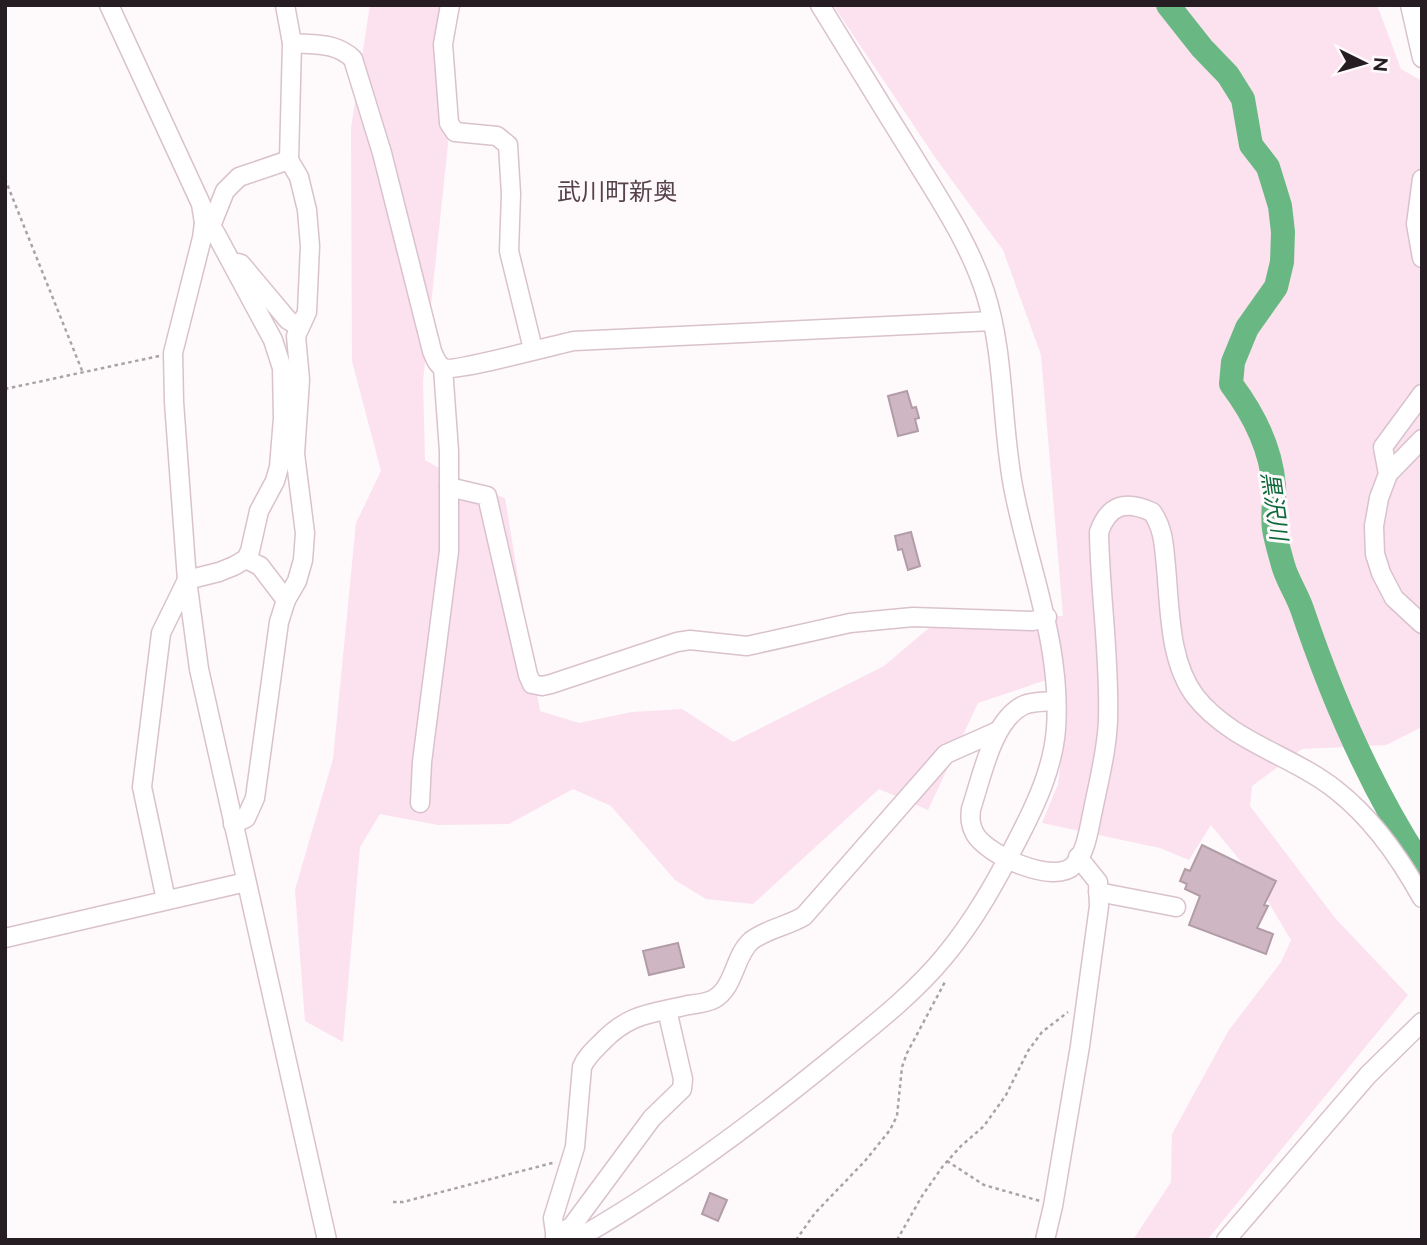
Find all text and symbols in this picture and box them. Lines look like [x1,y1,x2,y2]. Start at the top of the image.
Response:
north arrow [1329,28,1399,98]
text: N [1369,56,1393,73]
district label: 武川町新奥 [557,177,677,206]
water label: 黒沢川 [1257,470,1294,545]

